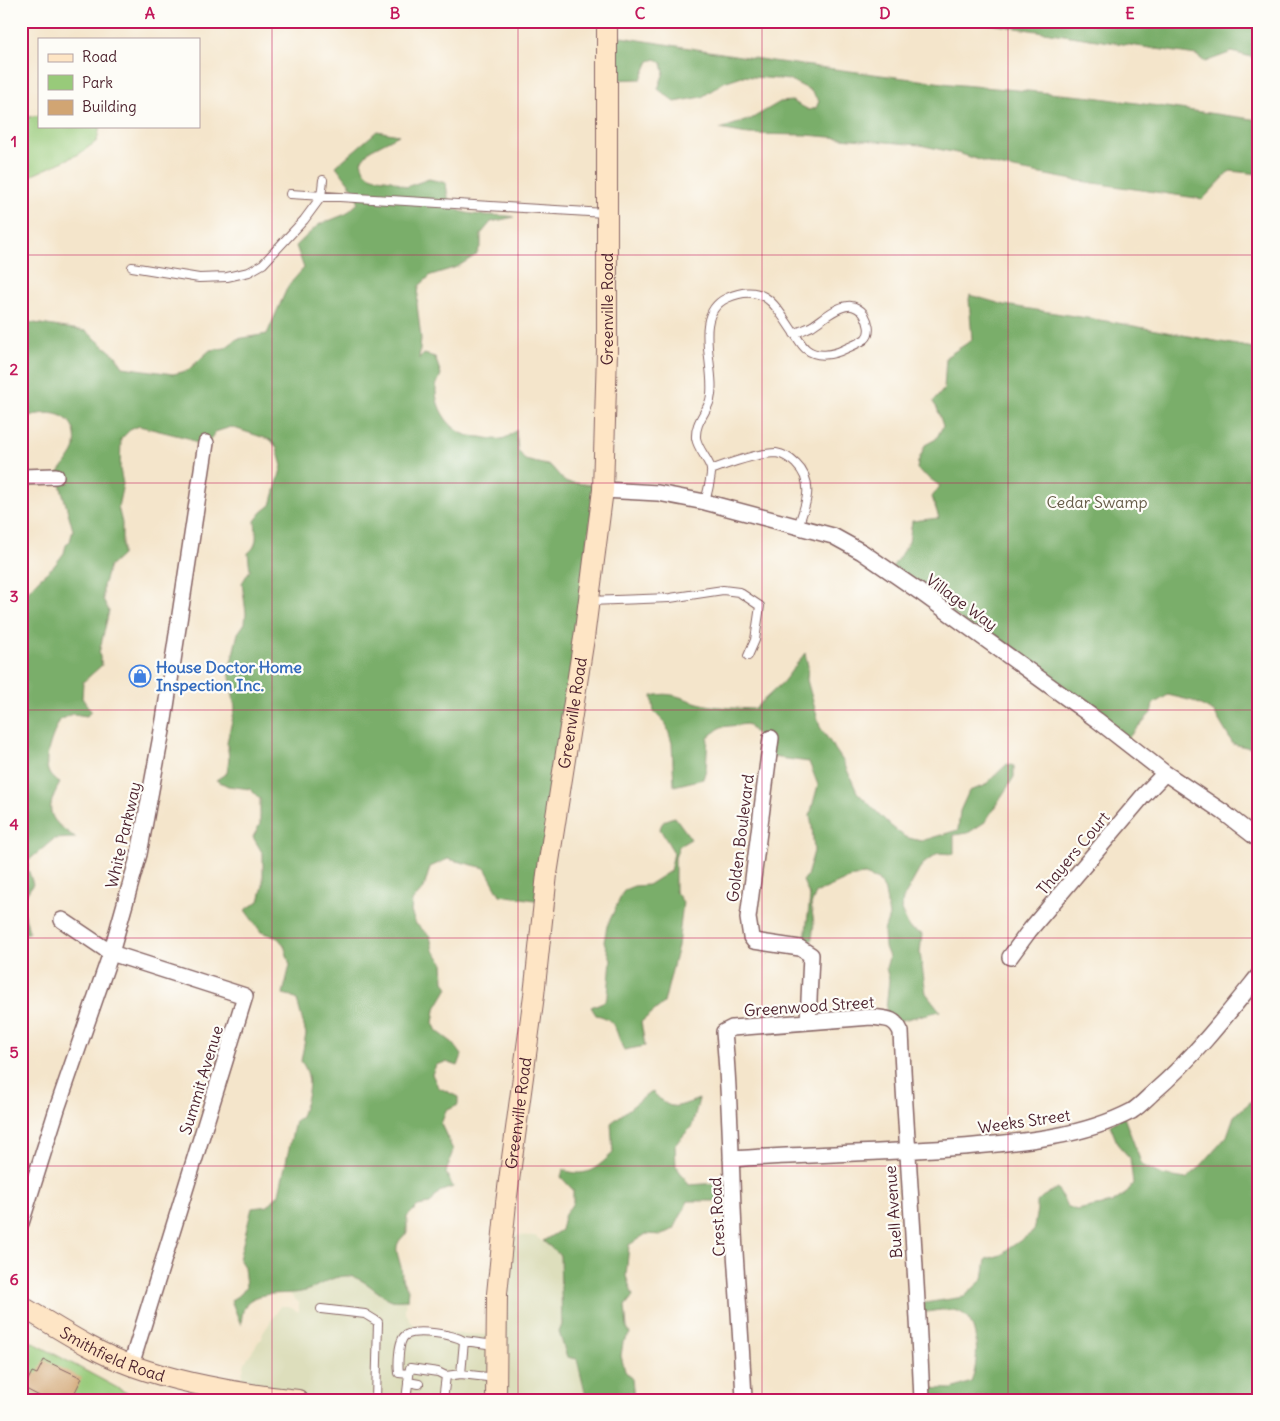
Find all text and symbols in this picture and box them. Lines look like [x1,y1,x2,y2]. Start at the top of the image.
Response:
text: A [145,3,155,23]
text: B [390,3,401,23]
text: C [635,3,646,23]
text: D [879,3,891,23]
text: E [1125,3,1135,23]
legend [38,38,200,128]
text: Road [82,47,117,66]
text: Park [82,73,113,92]
text: Building [82,97,137,116]
text: 1 [11,131,17,151]
street label: Greenville Road [597,253,617,366]
text: 2 [10,359,19,379]
park label: Cedar Swamp [1046,492,1148,512]
street label: Village Way [922,569,1002,635]
text: 3 [9,586,19,606]
street label: Greenville Road [554,656,591,770]
place label: House Doctor Home Inspection Inc. [156,657,302,696]
shop icon: House Doctor Home Inspection Inc. [128,664,152,688]
street label: Golden Boulevard [722,773,758,903]
street label: White Parkway [101,780,145,890]
street label: Thayers Court [1032,807,1114,899]
text: 4 [9,814,19,834]
street label: Greenwood Street [743,991,875,1021]
street label: Summit Avenue [175,1023,227,1137]
text: 5 [9,1042,19,1062]
street label: Greenville Road [501,1056,535,1170]
street label: Weeks Street [976,1105,1072,1137]
street label: Buell Avenue [880,1165,906,1259]
street label: Crest Road [705,1177,729,1257]
text: 6 [9,1269,19,1289]
street label: Smithfield Road [57,1322,167,1386]

